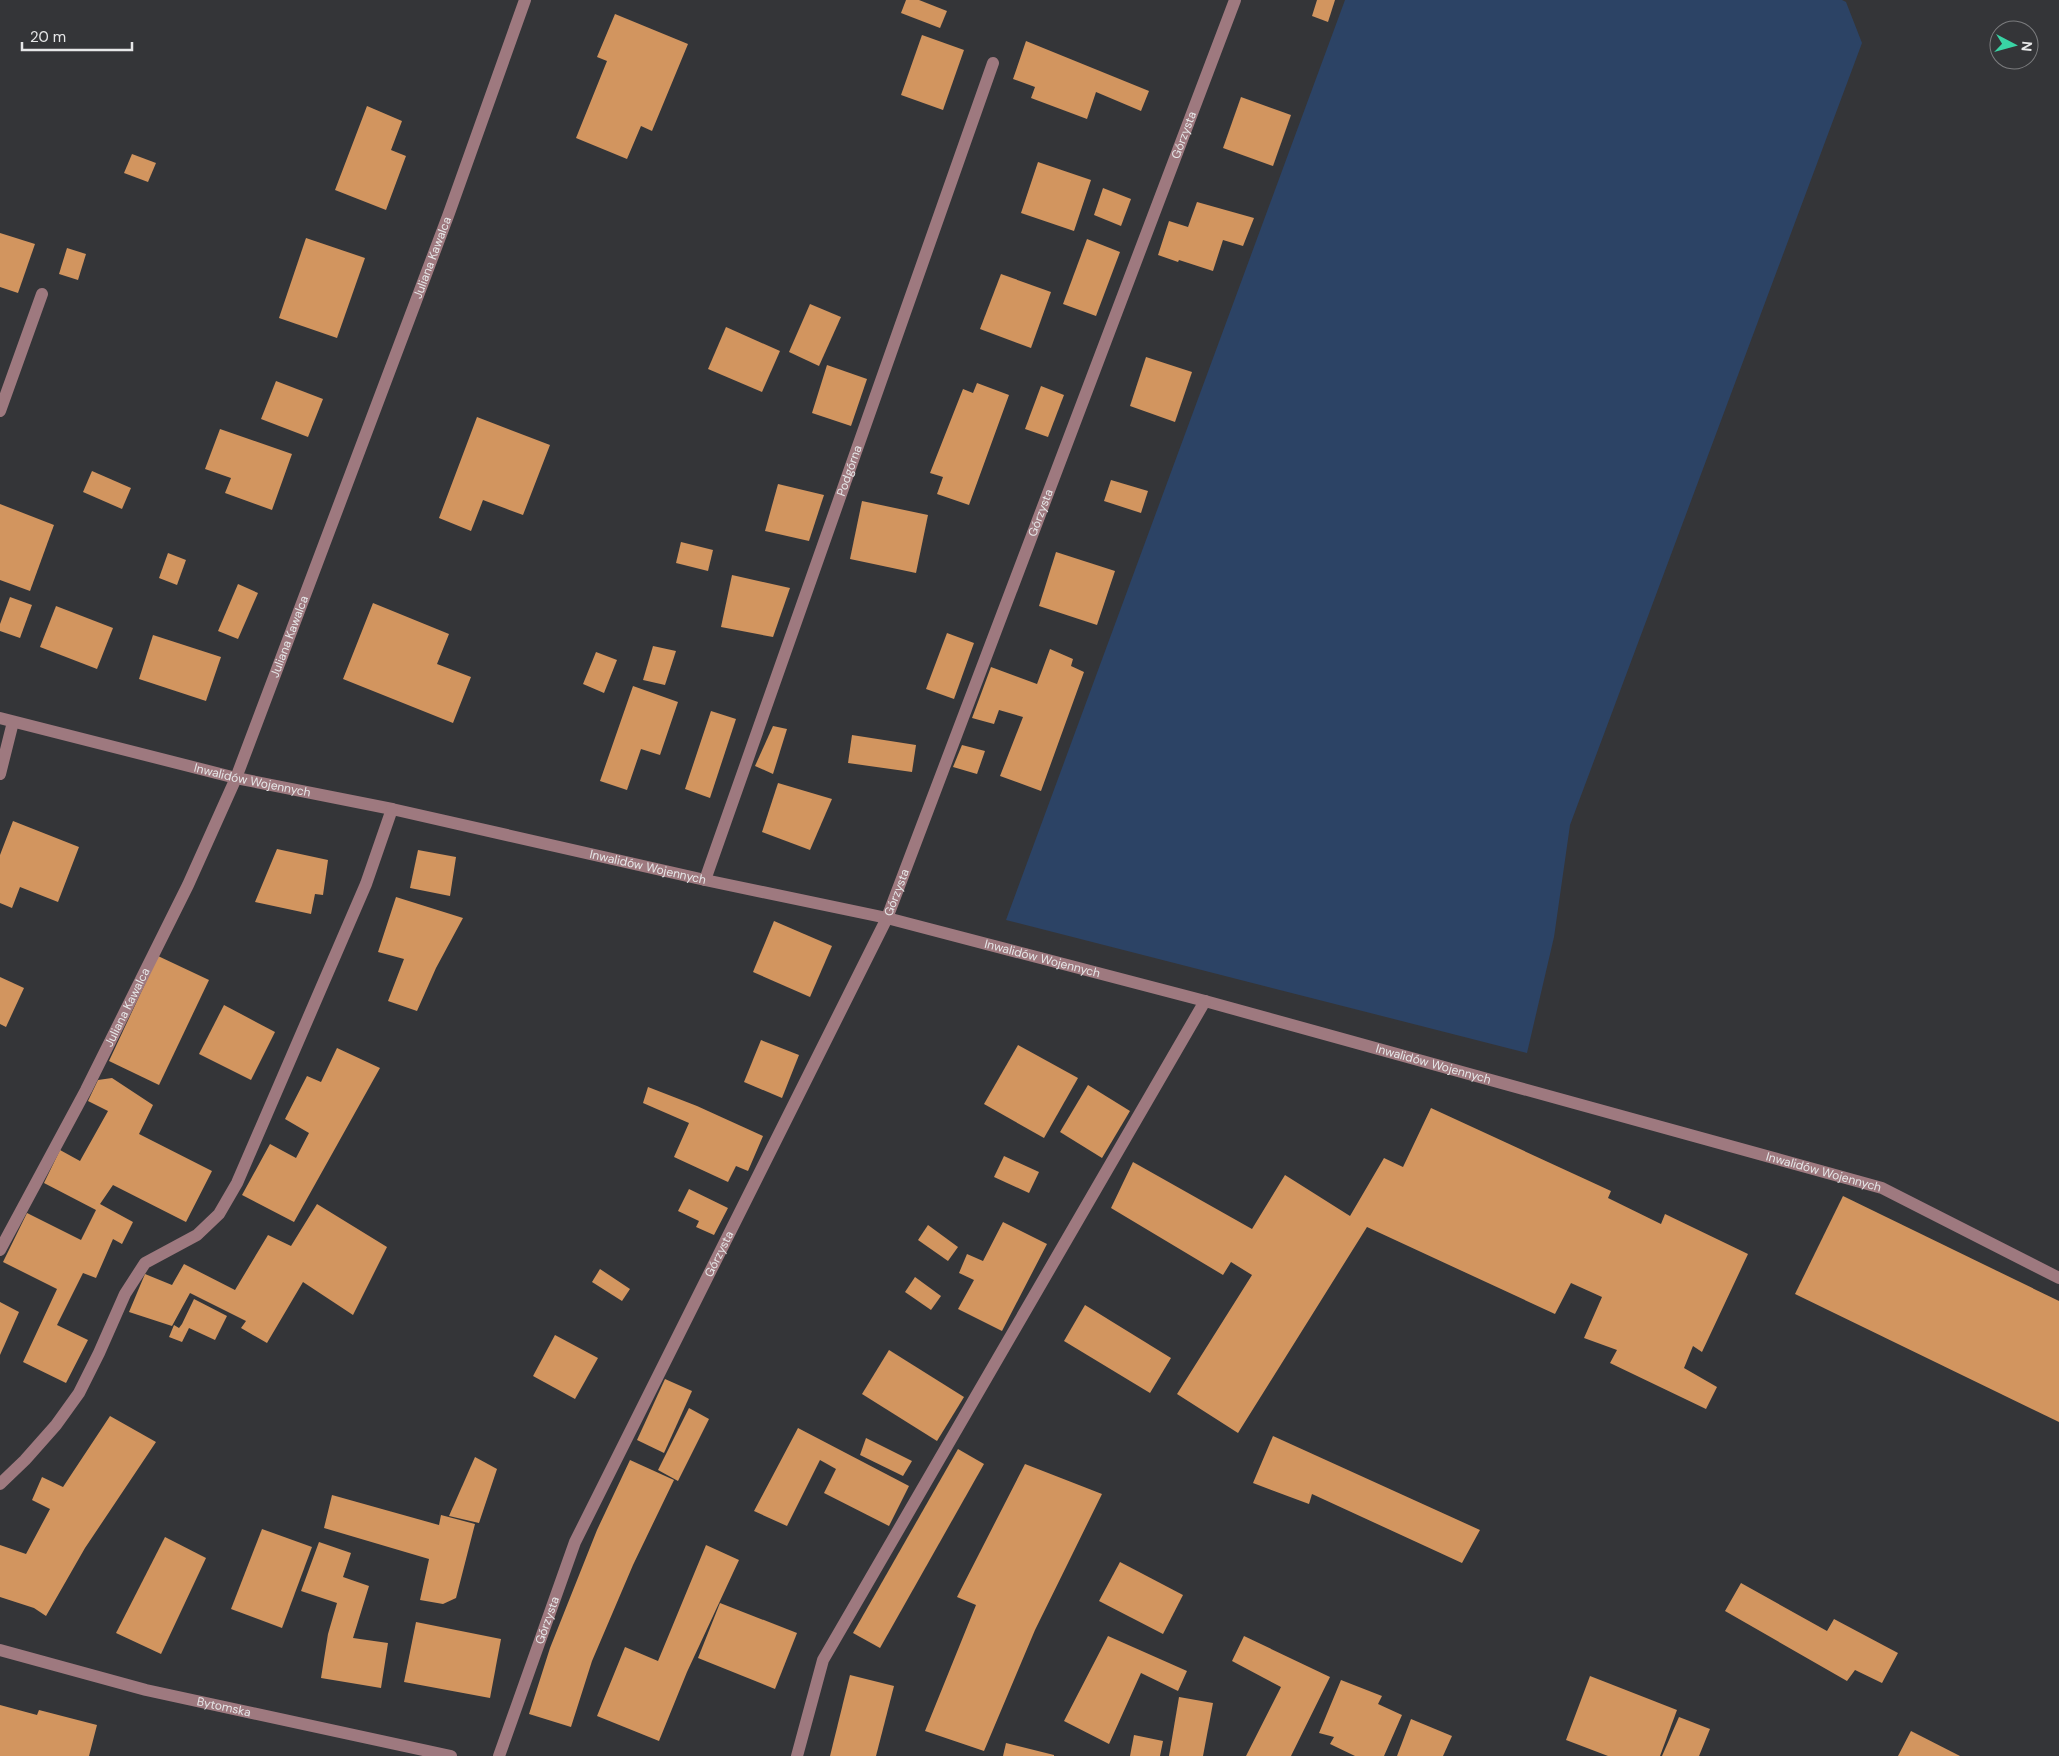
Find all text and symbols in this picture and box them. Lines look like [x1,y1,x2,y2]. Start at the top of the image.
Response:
scale bar [22,20,132,52]
north arrow [1989,20,2039,70]
text: 20 m [30,27,66,47]
text: N [2017,40,2036,52]
street label: Górzysta [1168,109,1200,161]
street label: Juliana Kawalca [410,214,455,301]
street label: Podgórna [833,443,866,498]
street label: Górzysta [1024,487,1057,539]
street label: Juliana Kawalca [267,593,312,680]
street label: Inwalidów Wojennych [192,760,312,801]
street label: Inwalidów Wojennych [588,846,708,888]
street label: Górzysta [880,867,913,919]
street label: Inwalidów Wojennych [983,936,1102,981]
street label: Juliana Kawalca [101,965,154,1050]
street label: Inwalidów Wojennych [1374,1041,1493,1088]
street label: Inwalidów Wojennych [1764,1148,1883,1195]
street label: Górzysta [701,1228,737,1280]
street label: Górzysta [531,1594,563,1646]
street label: Bytomska [195,1693,252,1720]

